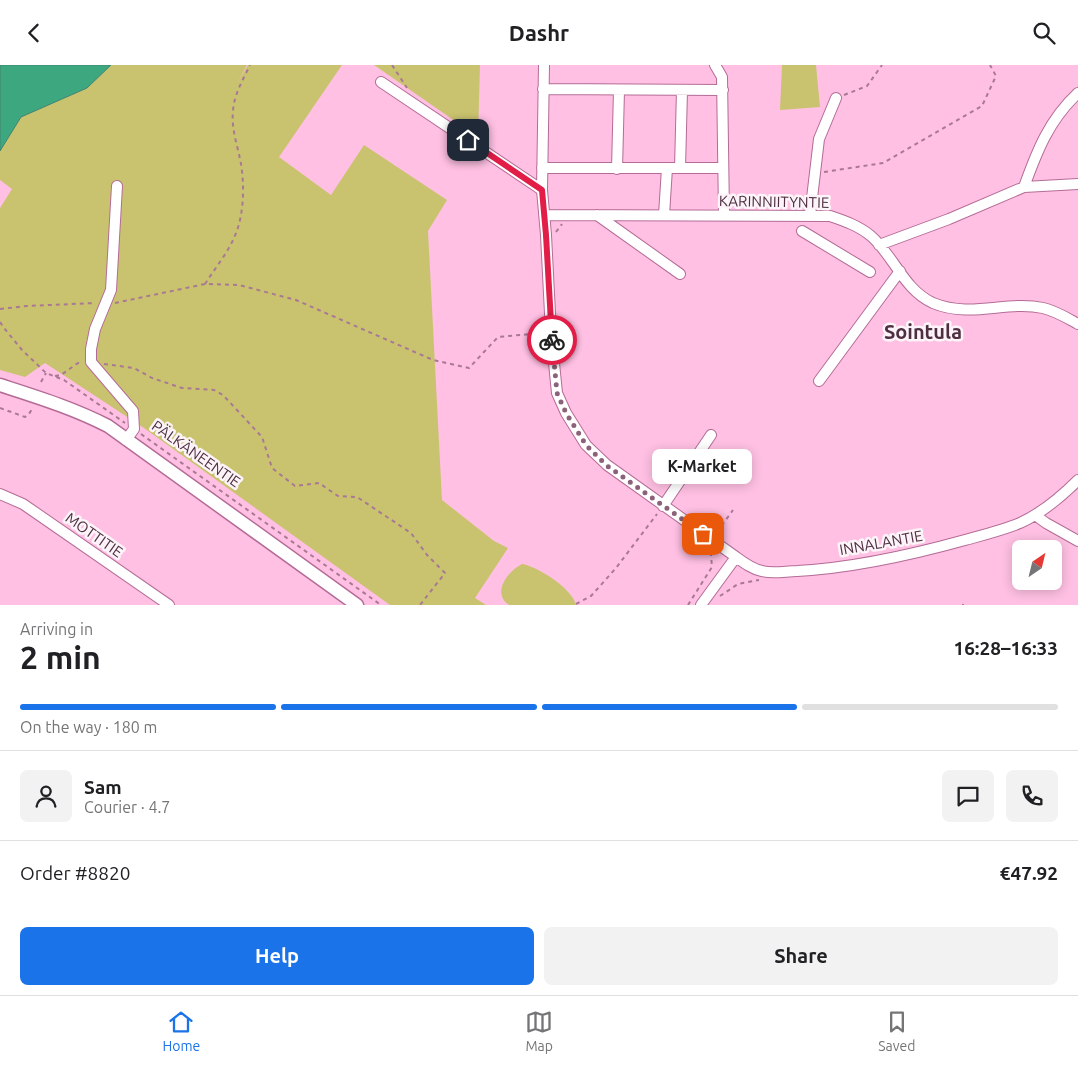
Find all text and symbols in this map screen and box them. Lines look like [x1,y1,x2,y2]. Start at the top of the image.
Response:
icon: back [20,19,48,47]
icon: search [1030,19,1058,47]
text: Dashr [509,20,569,45]
pin [447,119,489,161]
icon: home [454,126,482,154]
street label: KARINNIITYNTIE [719,192,829,211]
courier [527,315,577,365]
district label: Sointula [884,320,962,343]
icon: bike [538,326,566,354]
street label: PÄLKÄNEENTIE [149,417,244,490]
callout: K-Market [653,449,753,484]
text: K-Market [667,457,737,475]
street label: MOTTITIE [62,509,126,560]
pin [682,513,724,555]
icon: bag [689,520,717,548]
street label: INNALANTIE [838,527,924,558]
north arrow [1012,540,1062,590]
map controls [1012,540,1062,590]
text: Arriving in [20,620,93,638]
text: 16:28–16:33 [953,637,1058,659]
text: 2 min [20,639,101,675]
text: On the way · 180 m [20,718,157,736]
button: person [20,770,72,822]
button: chat [942,770,994,822]
button: phone [1006,770,1058,822]
text: Sam [84,776,122,798]
text: Courier · 4.7 [84,798,170,816]
text: Order #8820 [20,862,130,884]
text: €47.92 [1000,862,1058,884]
button: Help [20,927,534,985]
button: Share [544,927,1058,985]
tab: Home [162,1008,200,1054]
tab: Map [525,1008,553,1054]
tab: Saved [878,1008,915,1054]

